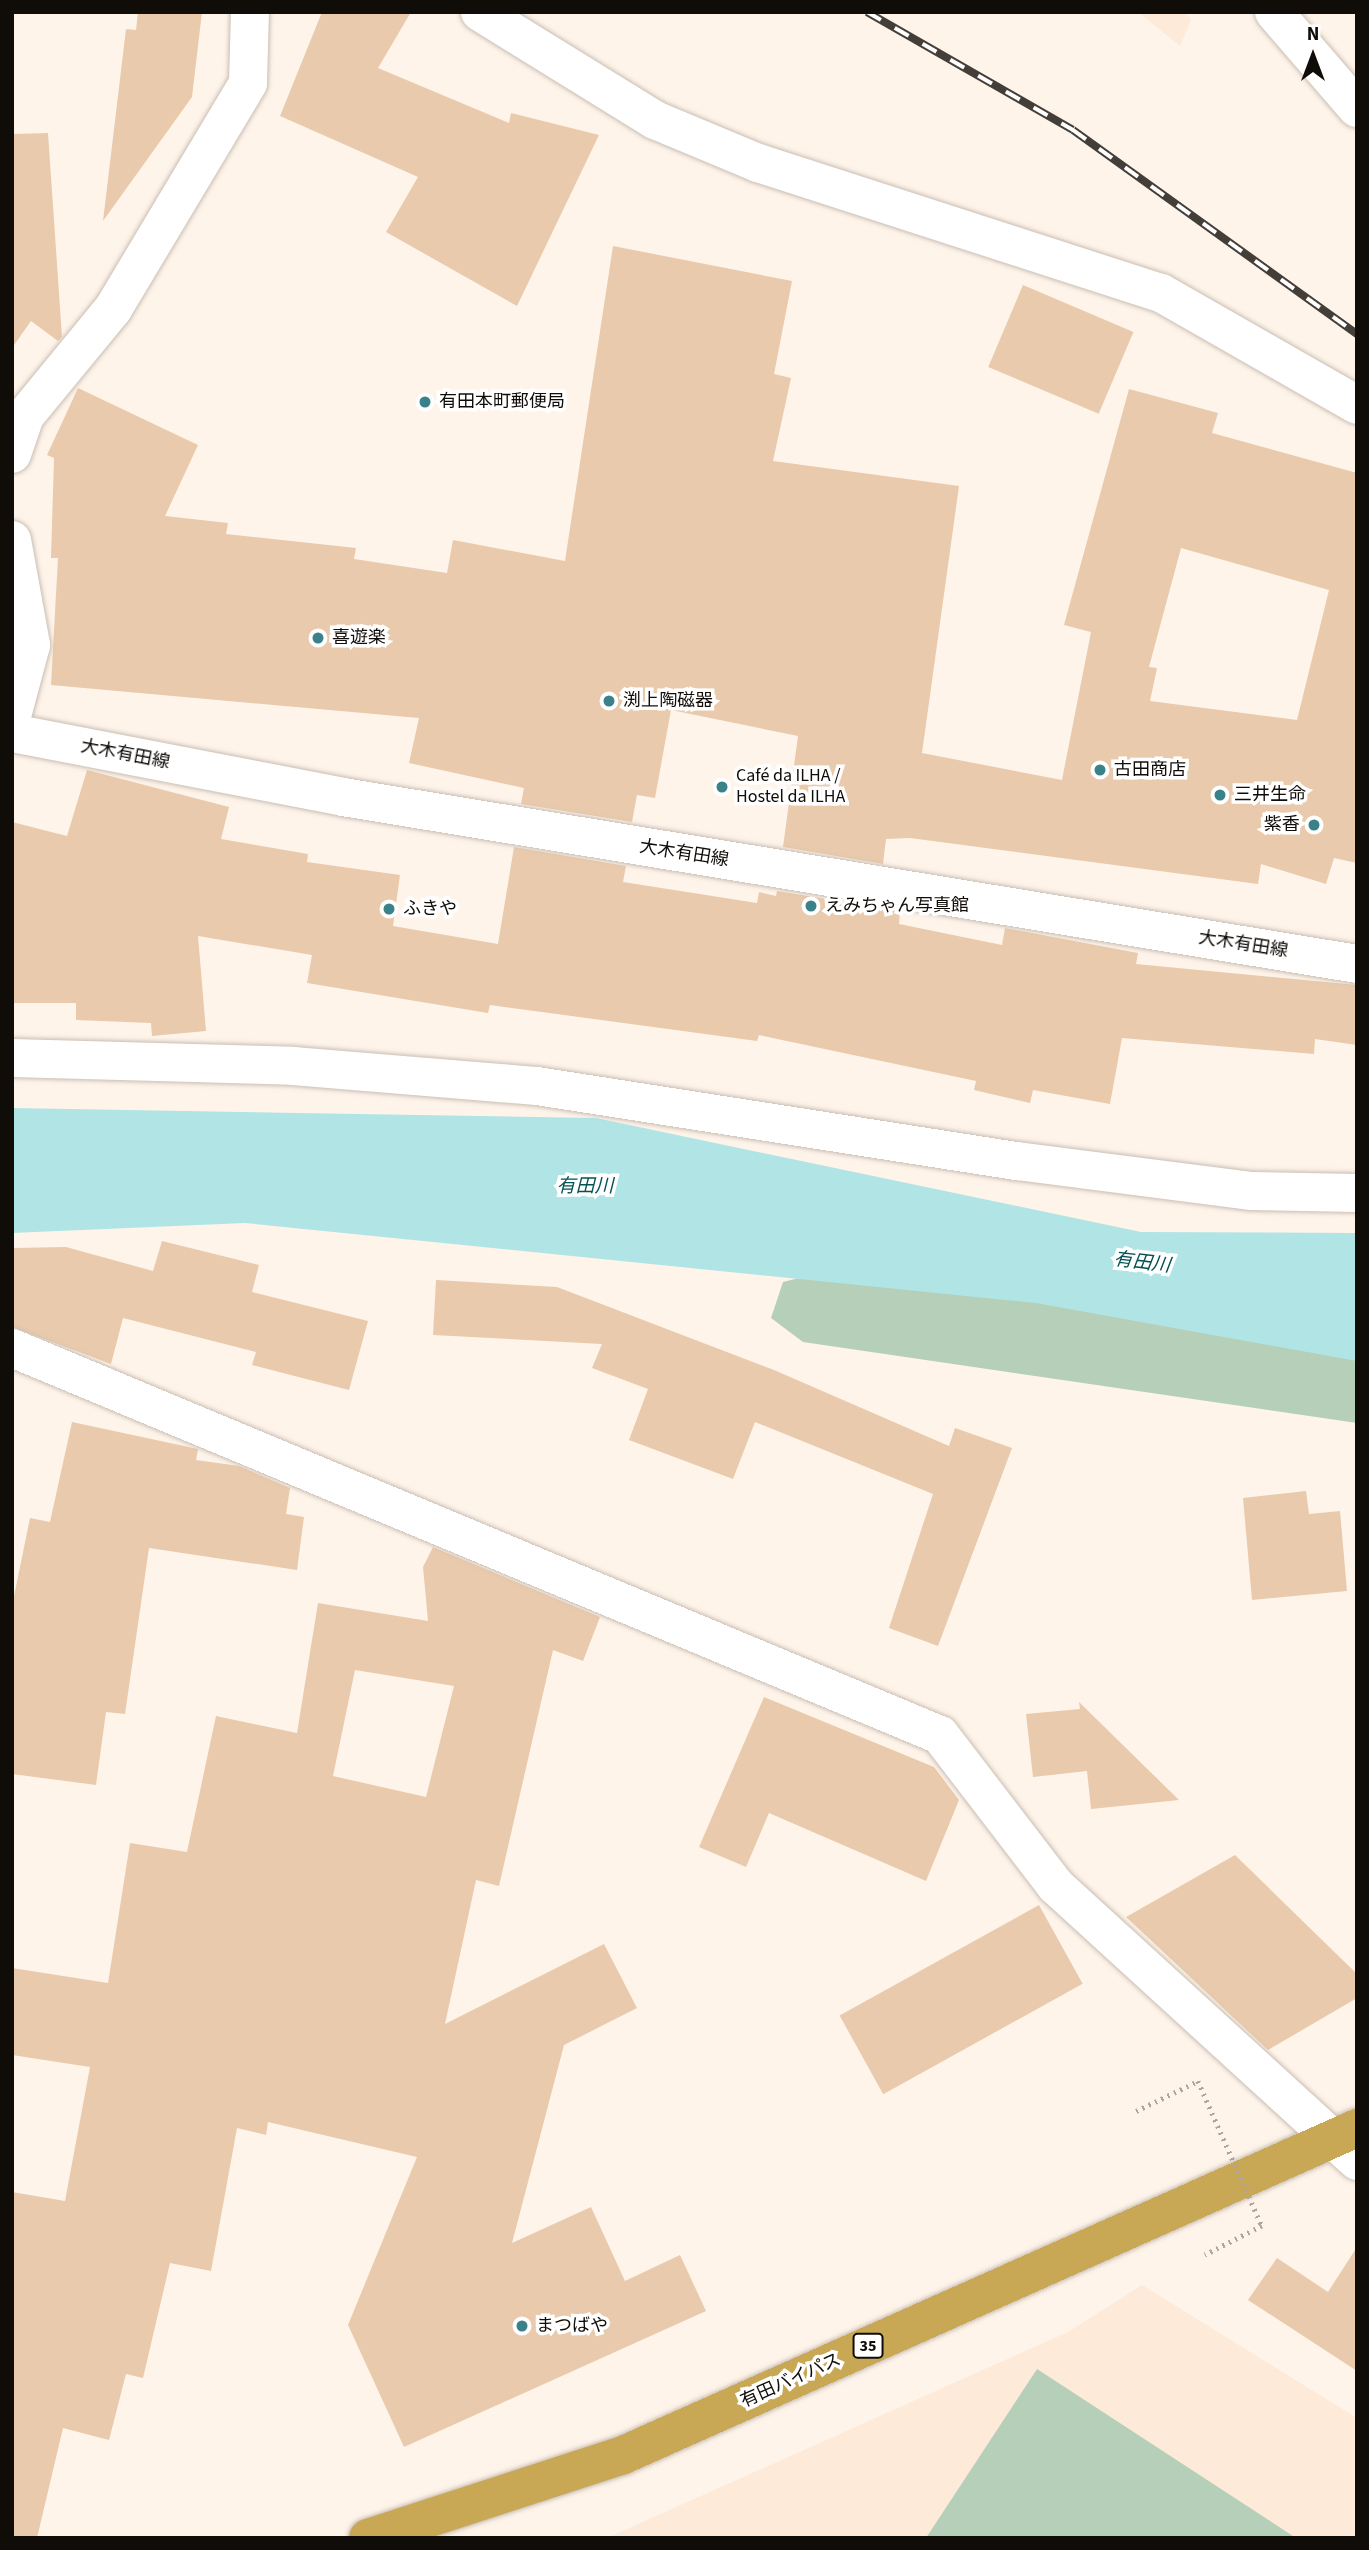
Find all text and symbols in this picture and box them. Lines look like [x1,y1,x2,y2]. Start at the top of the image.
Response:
north arrow [1278,21,1348,91]
text: N [1307,21,1319,48]
place label: 有田本町郵便局 [439,391,565,413]
marker: 有田本町郵便局 [417,394,433,410]
place label: 喜遊楽 [332,627,386,649]
marker: 喜遊楽 [310,630,326,646]
place label: 渕上陶磁器 [623,690,713,712]
marker: 渕上陶磁器 [601,693,617,709]
street label: 大木有田線 [79,736,171,774]
place label: 古田商店 [1114,759,1186,781]
marker: 古田商店 [1092,762,1108,778]
place label: Café da ILHA / Hostel da ILHA [736,766,845,808]
marker: Café da ILHA / Hostel da ILHA [714,779,730,795]
place label: 三井生命 [1234,784,1306,806]
marker: 三井生命 [1212,787,1228,803]
place label: 紫香 [1264,814,1300,836]
marker: 紫香 [1306,817,1322,833]
street label: 大木有田線 [638,836,730,872]
place label: えみちゃん写真館 [825,895,969,917]
place label: ふきや [403,898,457,920]
marker: えみちゃん写真館 [803,898,819,914]
marker: ふきや [381,901,397,917]
street label: 大木有田線 [1197,927,1289,963]
water label: 有田川 [557,1176,613,1198]
water label: 有田川 [1112,1248,1172,1278]
place label: まつばや [536,2315,608,2337]
marker: まつばや [514,2318,530,2334]
road number: 35 [852,2334,884,2358]
street label: 有田バイパス [737,2349,845,2413]

